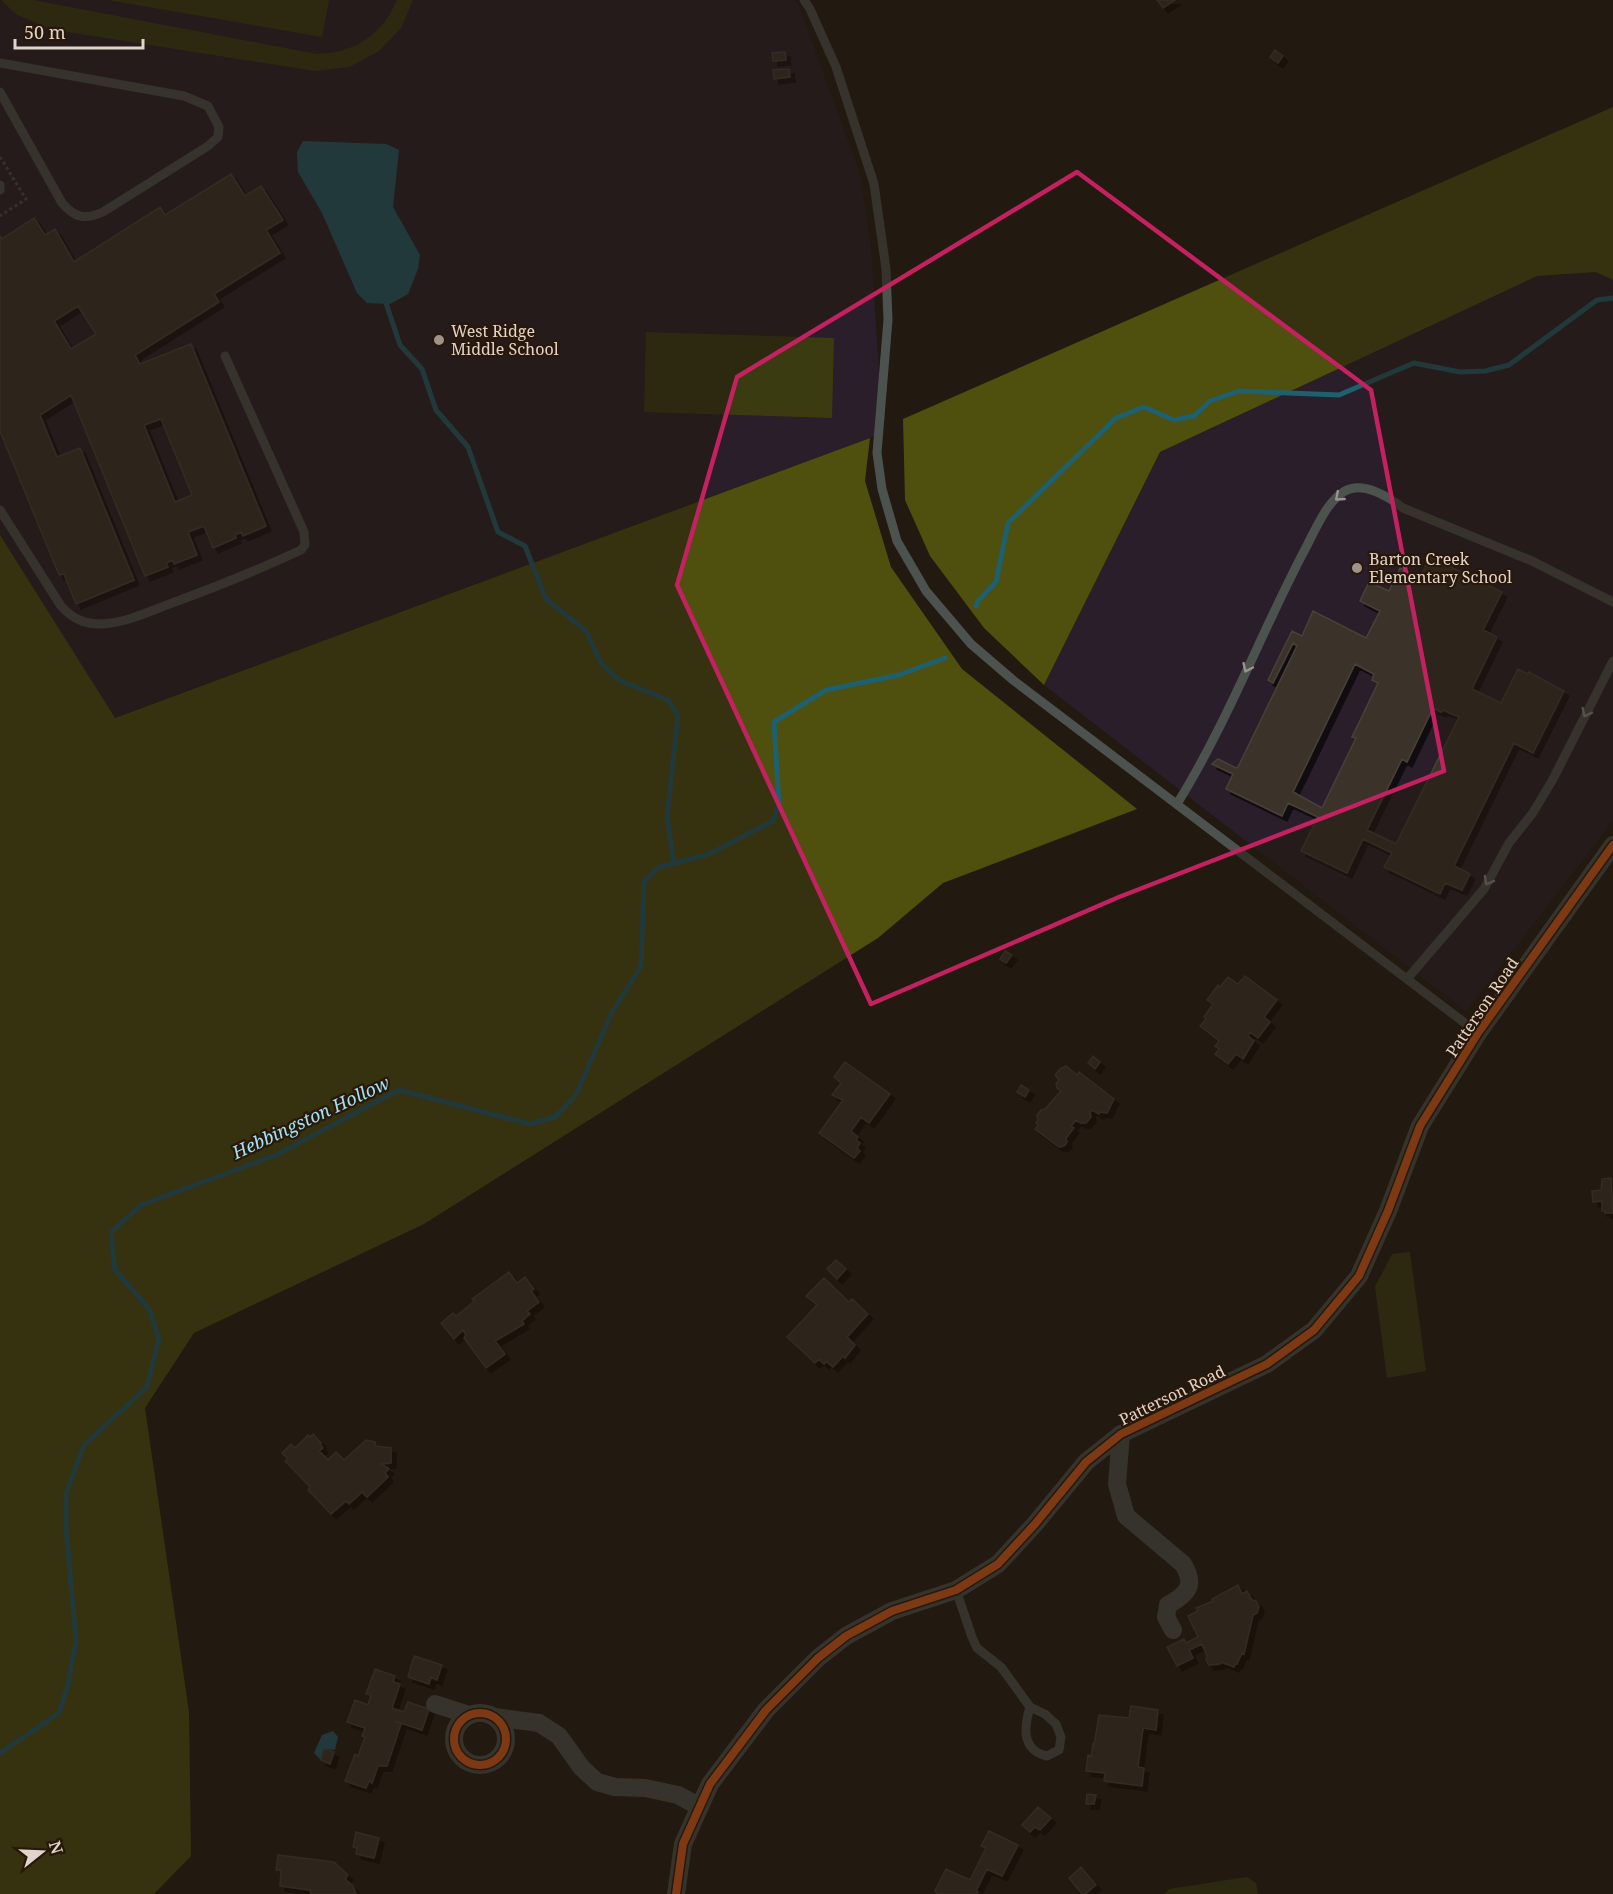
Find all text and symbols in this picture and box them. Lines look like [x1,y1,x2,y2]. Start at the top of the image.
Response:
scale bar [15,12,142,50]
text: 50 m [24,20,66,44]
place label: West Ridge Middle School [451,320,559,360]
marker: West Ridge Middle School [432,333,446,347]
one-way arrow [1335,490,1346,501]
place label: Barton Creek Elementary School [1369,548,1512,588]
marker: Barton Creek Elementary School [1350,561,1364,575]
one-way arrow [1243,661,1255,672]
one-way arrow [1582,707,1593,718]
one-way arrow [1484,875,1495,886]
street label: Patterson Road [1441,953,1524,1061]
water label: Hebbingston Hollow [227,1070,393,1165]
street label: Patterson Road [1115,1360,1229,1430]
north arrow [12,1822,72,1882]
text: N [44,1838,69,1857]

